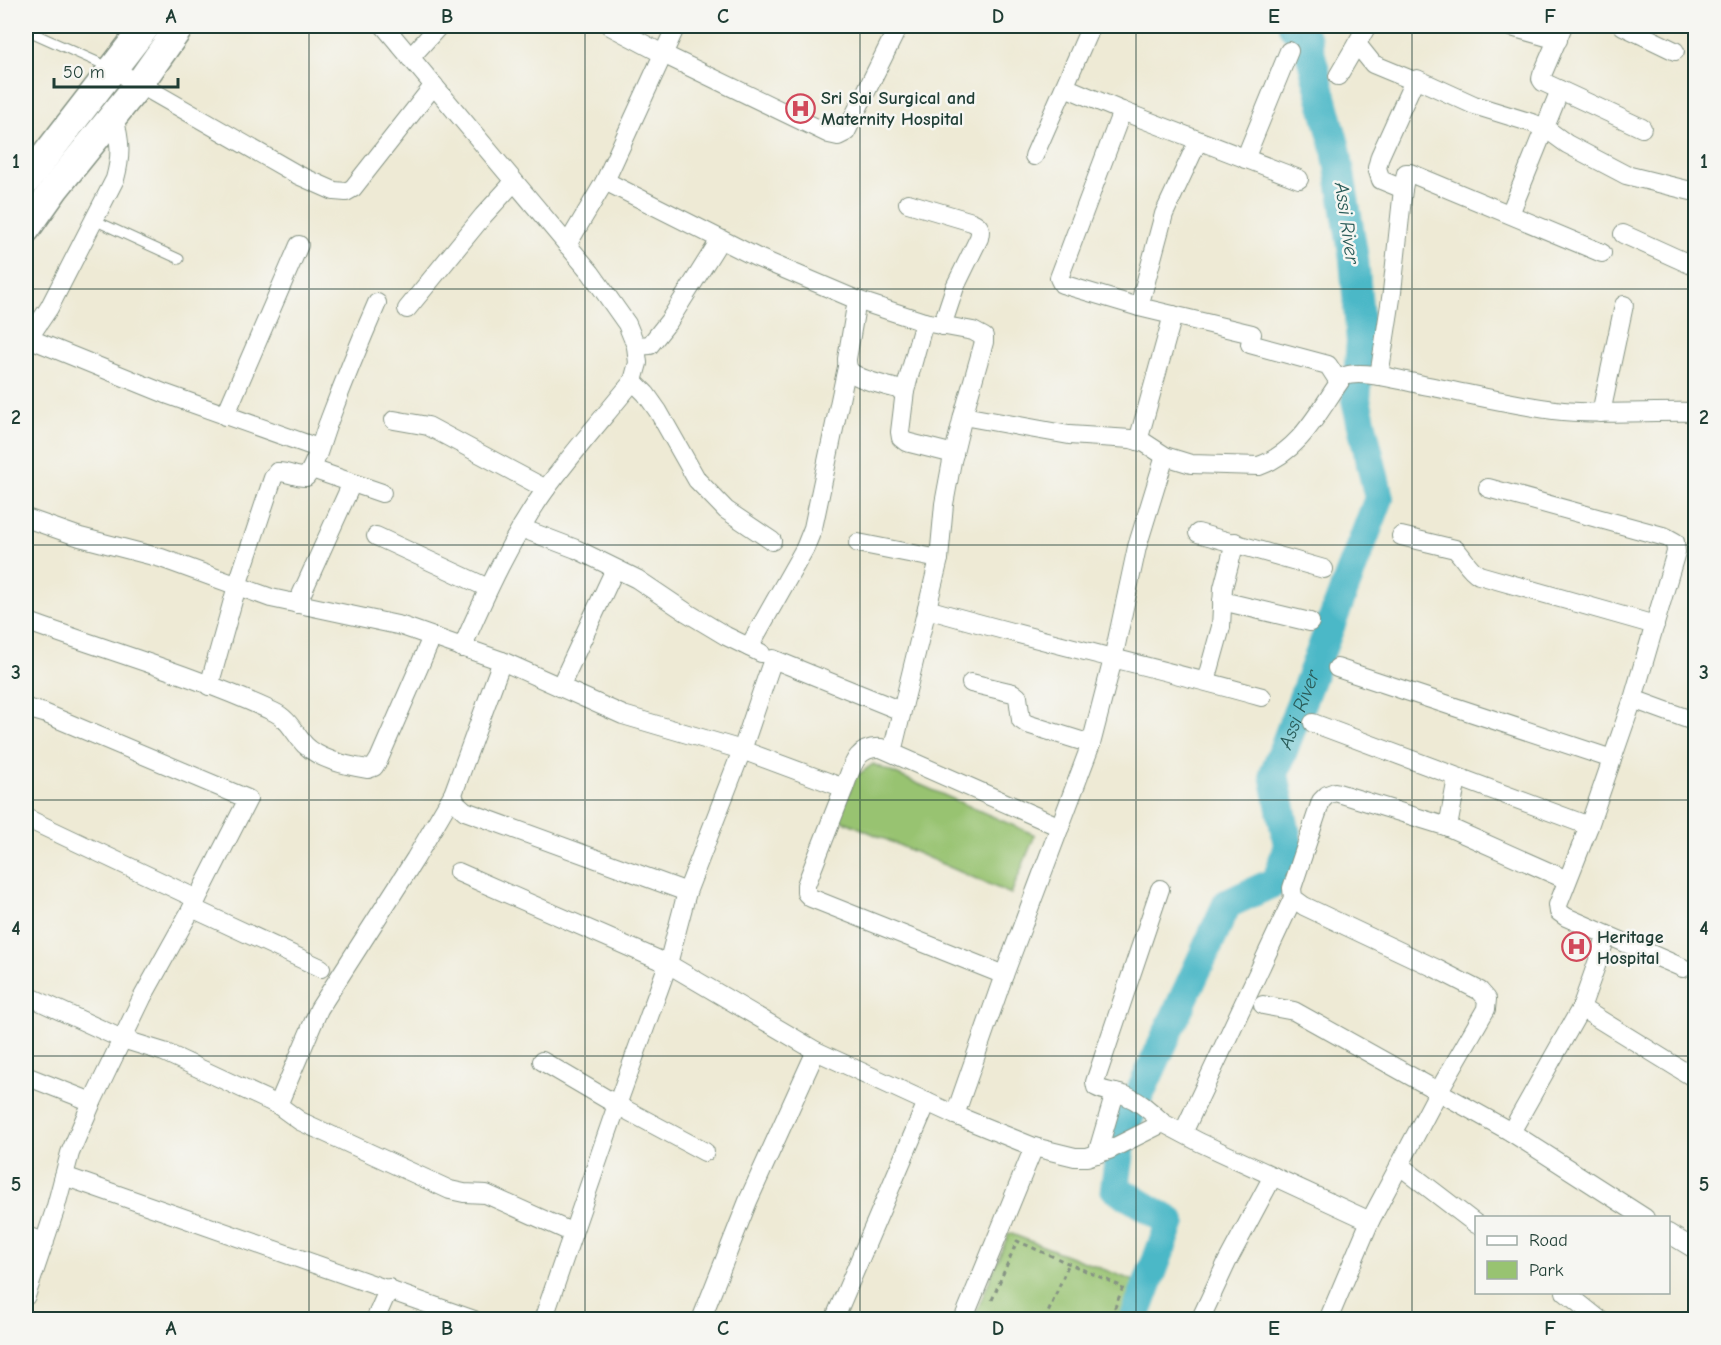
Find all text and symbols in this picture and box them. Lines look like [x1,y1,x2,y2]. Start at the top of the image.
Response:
text: A [165,5,177,28]
text: B [441,5,453,28]
text: C [717,5,729,28]
text: D [992,5,1004,28]
text: E [1268,5,1280,28]
text: F [1544,5,1556,28]
scale bar [54,51,178,89]
text: 50 m [63,62,105,83]
place label: Sri Sai Surgical and Maternity Hospital [821,88,975,130]
hospital icon: Sri Sai Surgical and Maternity Hospital [784,92,816,124]
text: 1 [12,150,20,173]
text: 1 [1700,150,1708,173]
water label: Assi River [1330,180,1364,266]
text: 2 [11,406,21,429]
text: 2 [1699,406,1709,429]
text: 3 [11,661,21,684]
text: 3 [1699,661,1709,684]
water label: Assi River [1273,666,1324,753]
text: 4 [11,917,21,940]
text: 4 [1699,917,1709,940]
place label: Heritage Hospital [1597,927,1664,969]
hospital icon: Heritage Hospital [1560,931,1592,963]
text: 5 [11,1173,21,1196]
text: 5 [1699,1173,1709,1196]
legend [1475,1216,1670,1294]
text: Road [1529,1230,1568,1251]
text: Park [1529,1260,1564,1281]
text: A [165,1317,177,1340]
text: B [441,1317,453,1340]
text: C [717,1317,729,1340]
text: D [992,1317,1004,1340]
text: E [1268,1317,1280,1340]
text: F [1544,1317,1556,1340]

